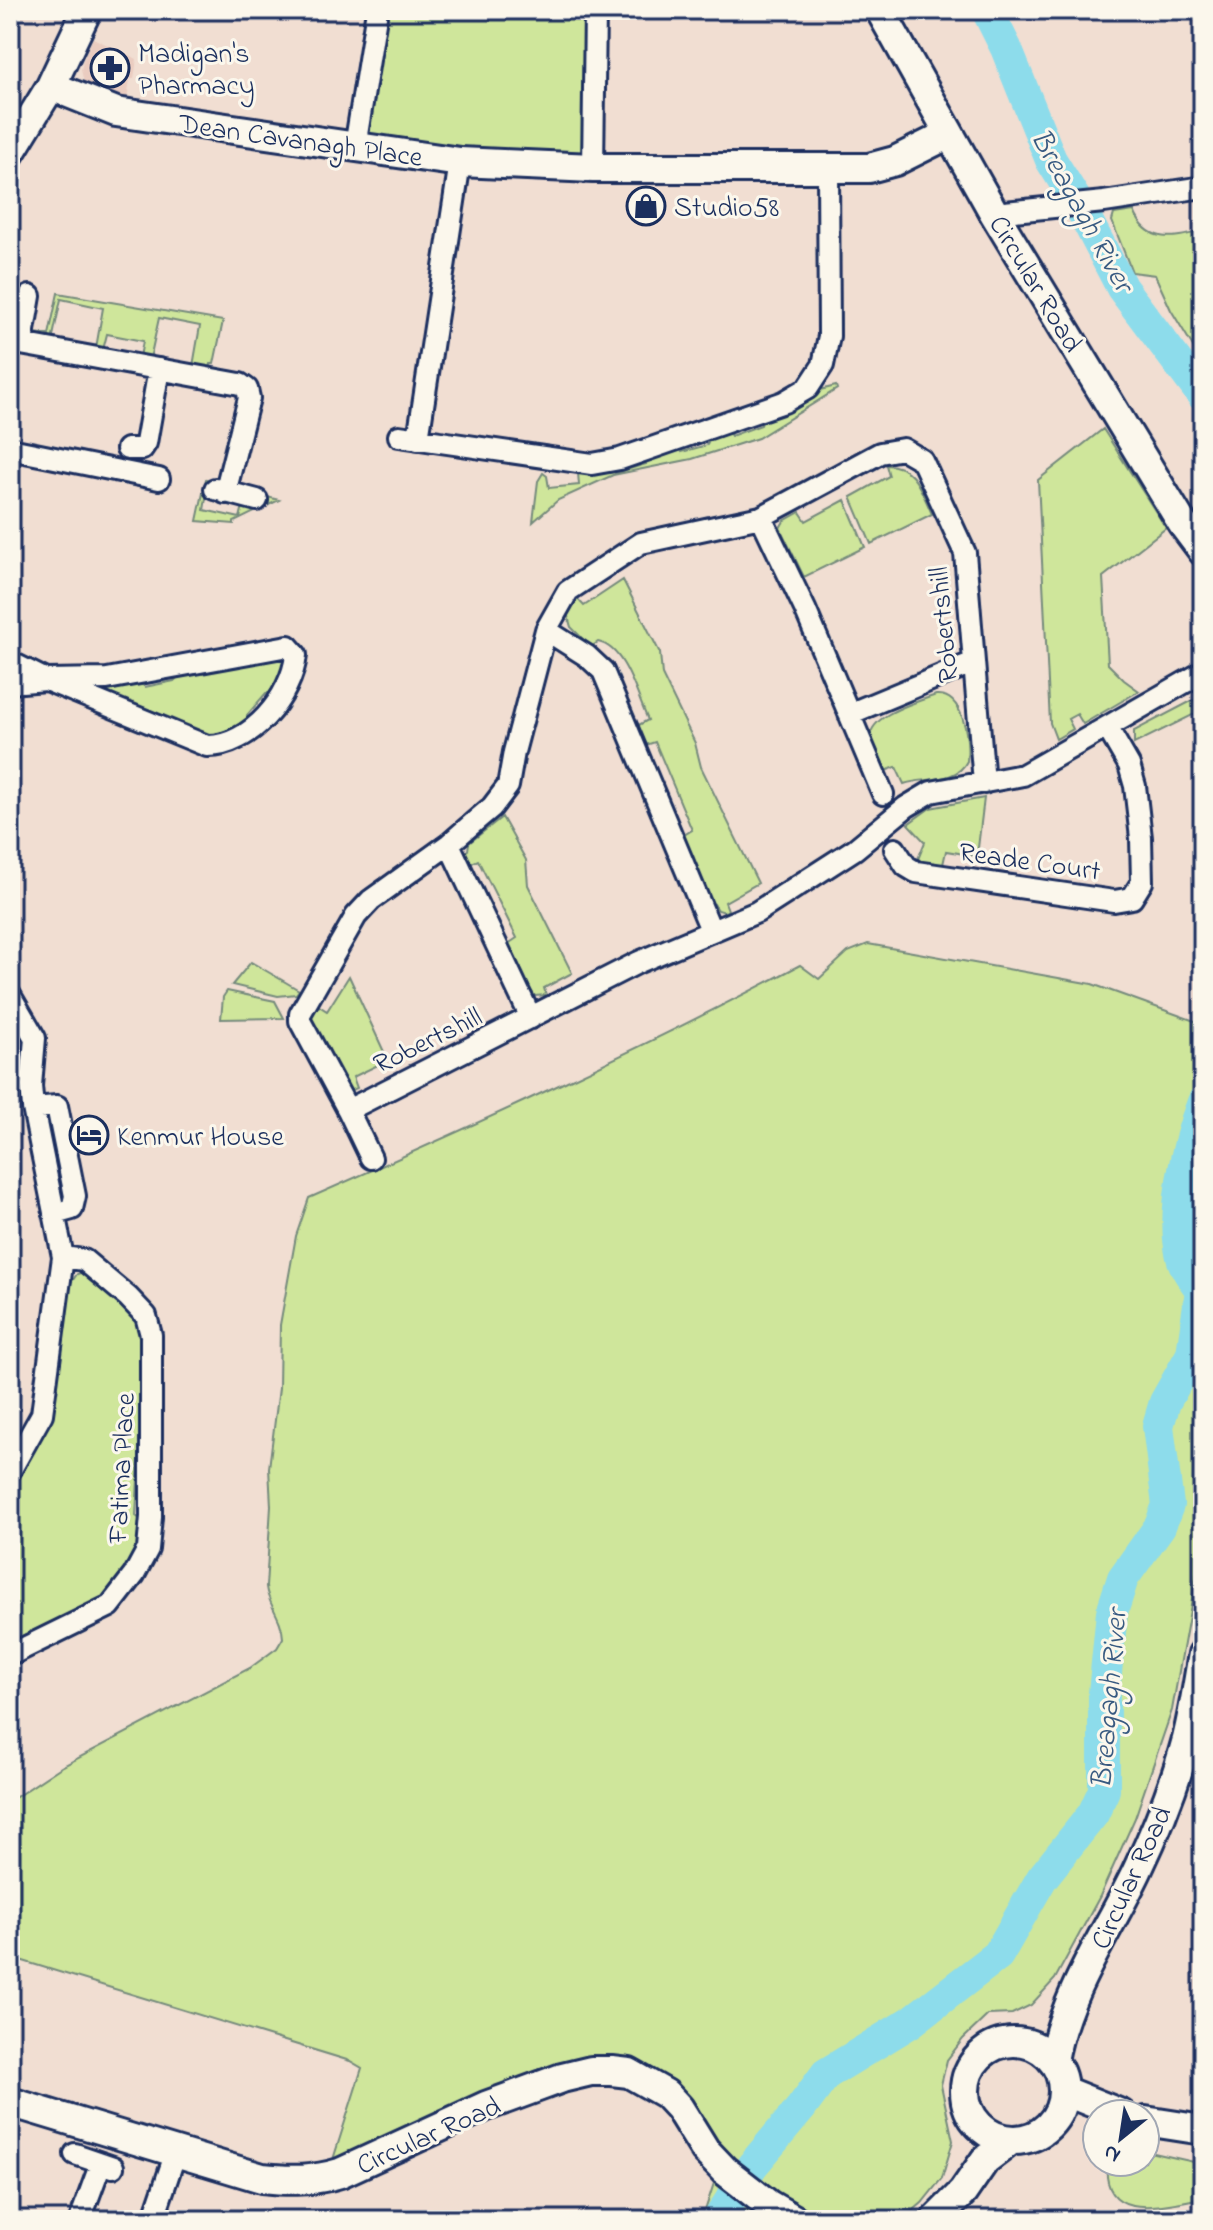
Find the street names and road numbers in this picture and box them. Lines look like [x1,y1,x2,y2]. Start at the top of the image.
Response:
street label: Dean Cavanagh Place [175,105,425,180]
street label: Circular Road [977,208,1091,362]
street label: Robertshill [920,565,971,685]
street label: Reade Court [956,833,1103,894]
street label: Robertshill [367,998,490,1086]
street label: Fatima Place [99,1391,148,1546]
street label: Circular Road [1082,1800,1184,1957]
street label: Circular Road [351,2087,508,2187]

